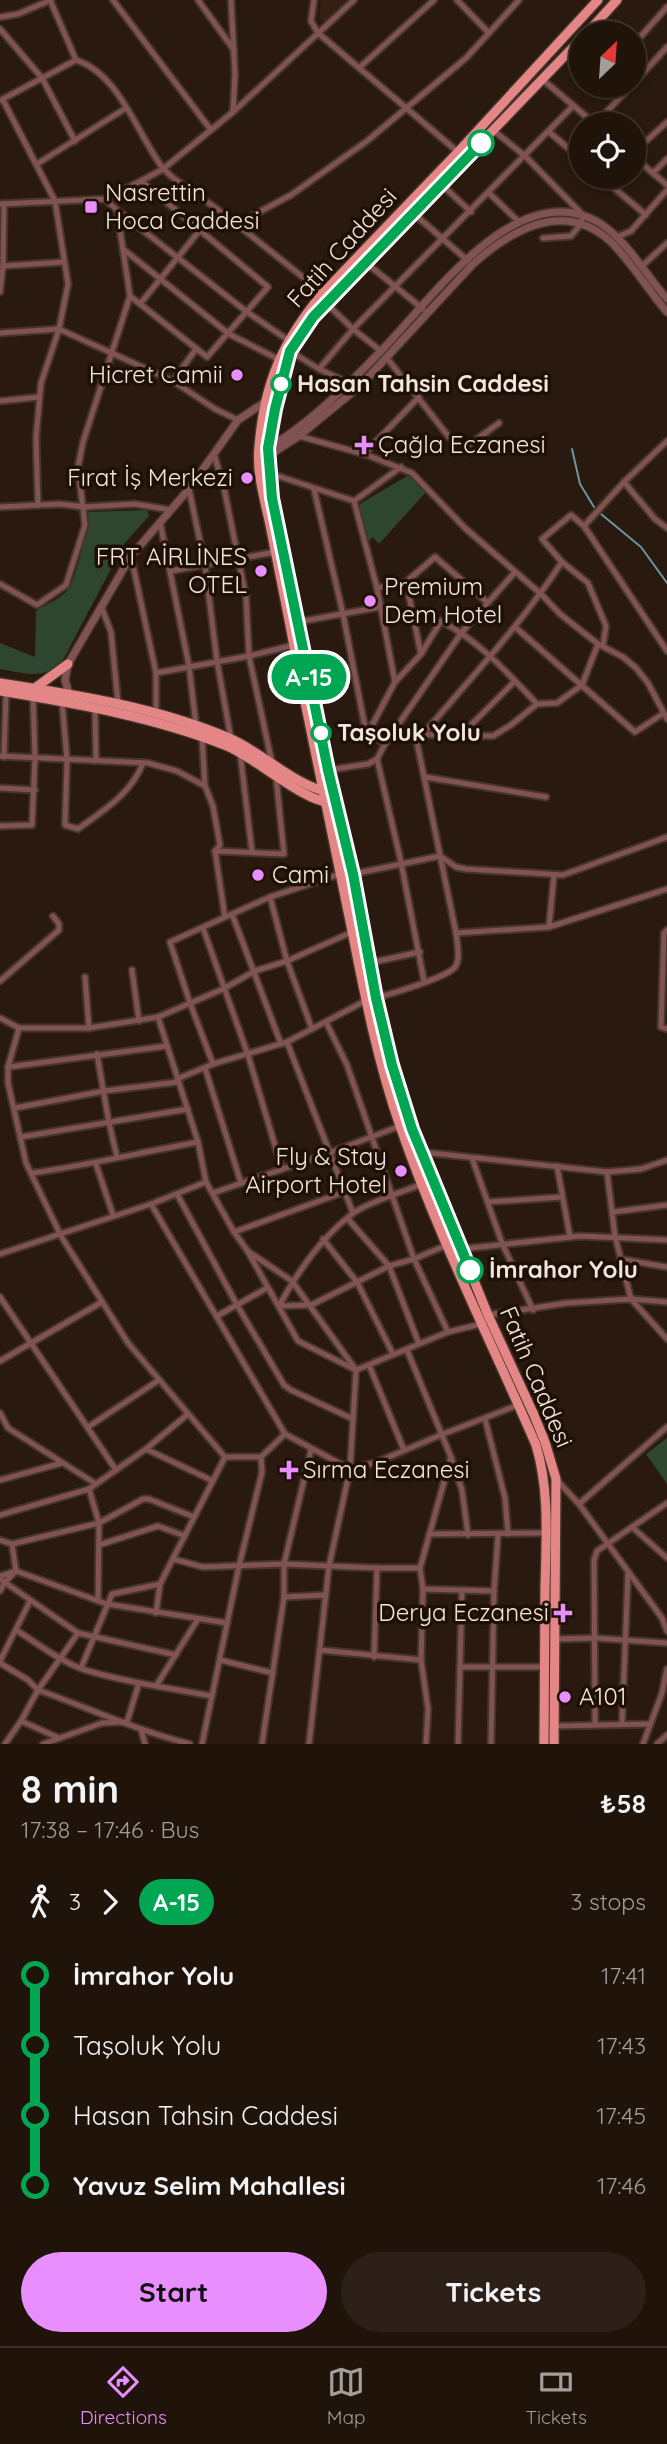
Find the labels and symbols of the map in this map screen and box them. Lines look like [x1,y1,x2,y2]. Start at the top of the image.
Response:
north arrow [569,21,646,98]
unlabelled marker [468,130,494,156]
place label: Nasrettin Hoca Caddesi [105,177,260,235]
street label: Fatih Caddesi [280,181,403,313]
marker: Nasrettin Hoca Caddesi [83,199,99,215]
place label: Hicret Camii [89,359,223,389]
marker: Hicret Camii [229,367,245,383]
place label: Hasan Tahsin Caddesi [297,368,549,398]
marker: Hasan Tahsin Caddesi [271,374,291,394]
place label: Çağla Eczanesi [378,429,546,459]
marker: Çağla Eczanesi [356,437,372,453]
place label: Fırat İş Merkezi [67,462,233,492]
marker: Fırat İş Merkezi [239,470,255,486]
place label: FRT AİRLİNES OTEL [96,541,247,599]
marker: FRT AİRLİNES OTEL [253,563,269,579]
place label: Premium Dem Hotel [384,571,502,629]
marker: Premium Dem Hotel [362,593,378,609]
line badge: A-15 [260,654,358,700]
place label: Taşoluk Yolu [337,717,481,747]
marker: Taşoluk Yolu [311,723,331,743]
place label: Cami [272,859,329,889]
marker: Cami [250,867,266,883]
place label: Fly & Stay Airport Hotel [245,1141,387,1199]
marker: Fly & Stay Airport Hotel [393,1163,409,1179]
place label: İmrahor Yolu [489,1254,638,1284]
marker: İmrahor Yolu [457,1257,483,1283]
street label: Fatih Caddesi [494,1302,580,1452]
place label: Sırma Eczanesi [303,1454,470,1484]
marker: Sırma Eczanesi [281,1462,297,1478]
place label: Derya Eczanesi [378,1597,549,1627]
marker: Derya Eczanesi [555,1605,571,1621]
place label: A101 [579,1681,627,1711]
marker: A101 [557,1689,573,1705]

